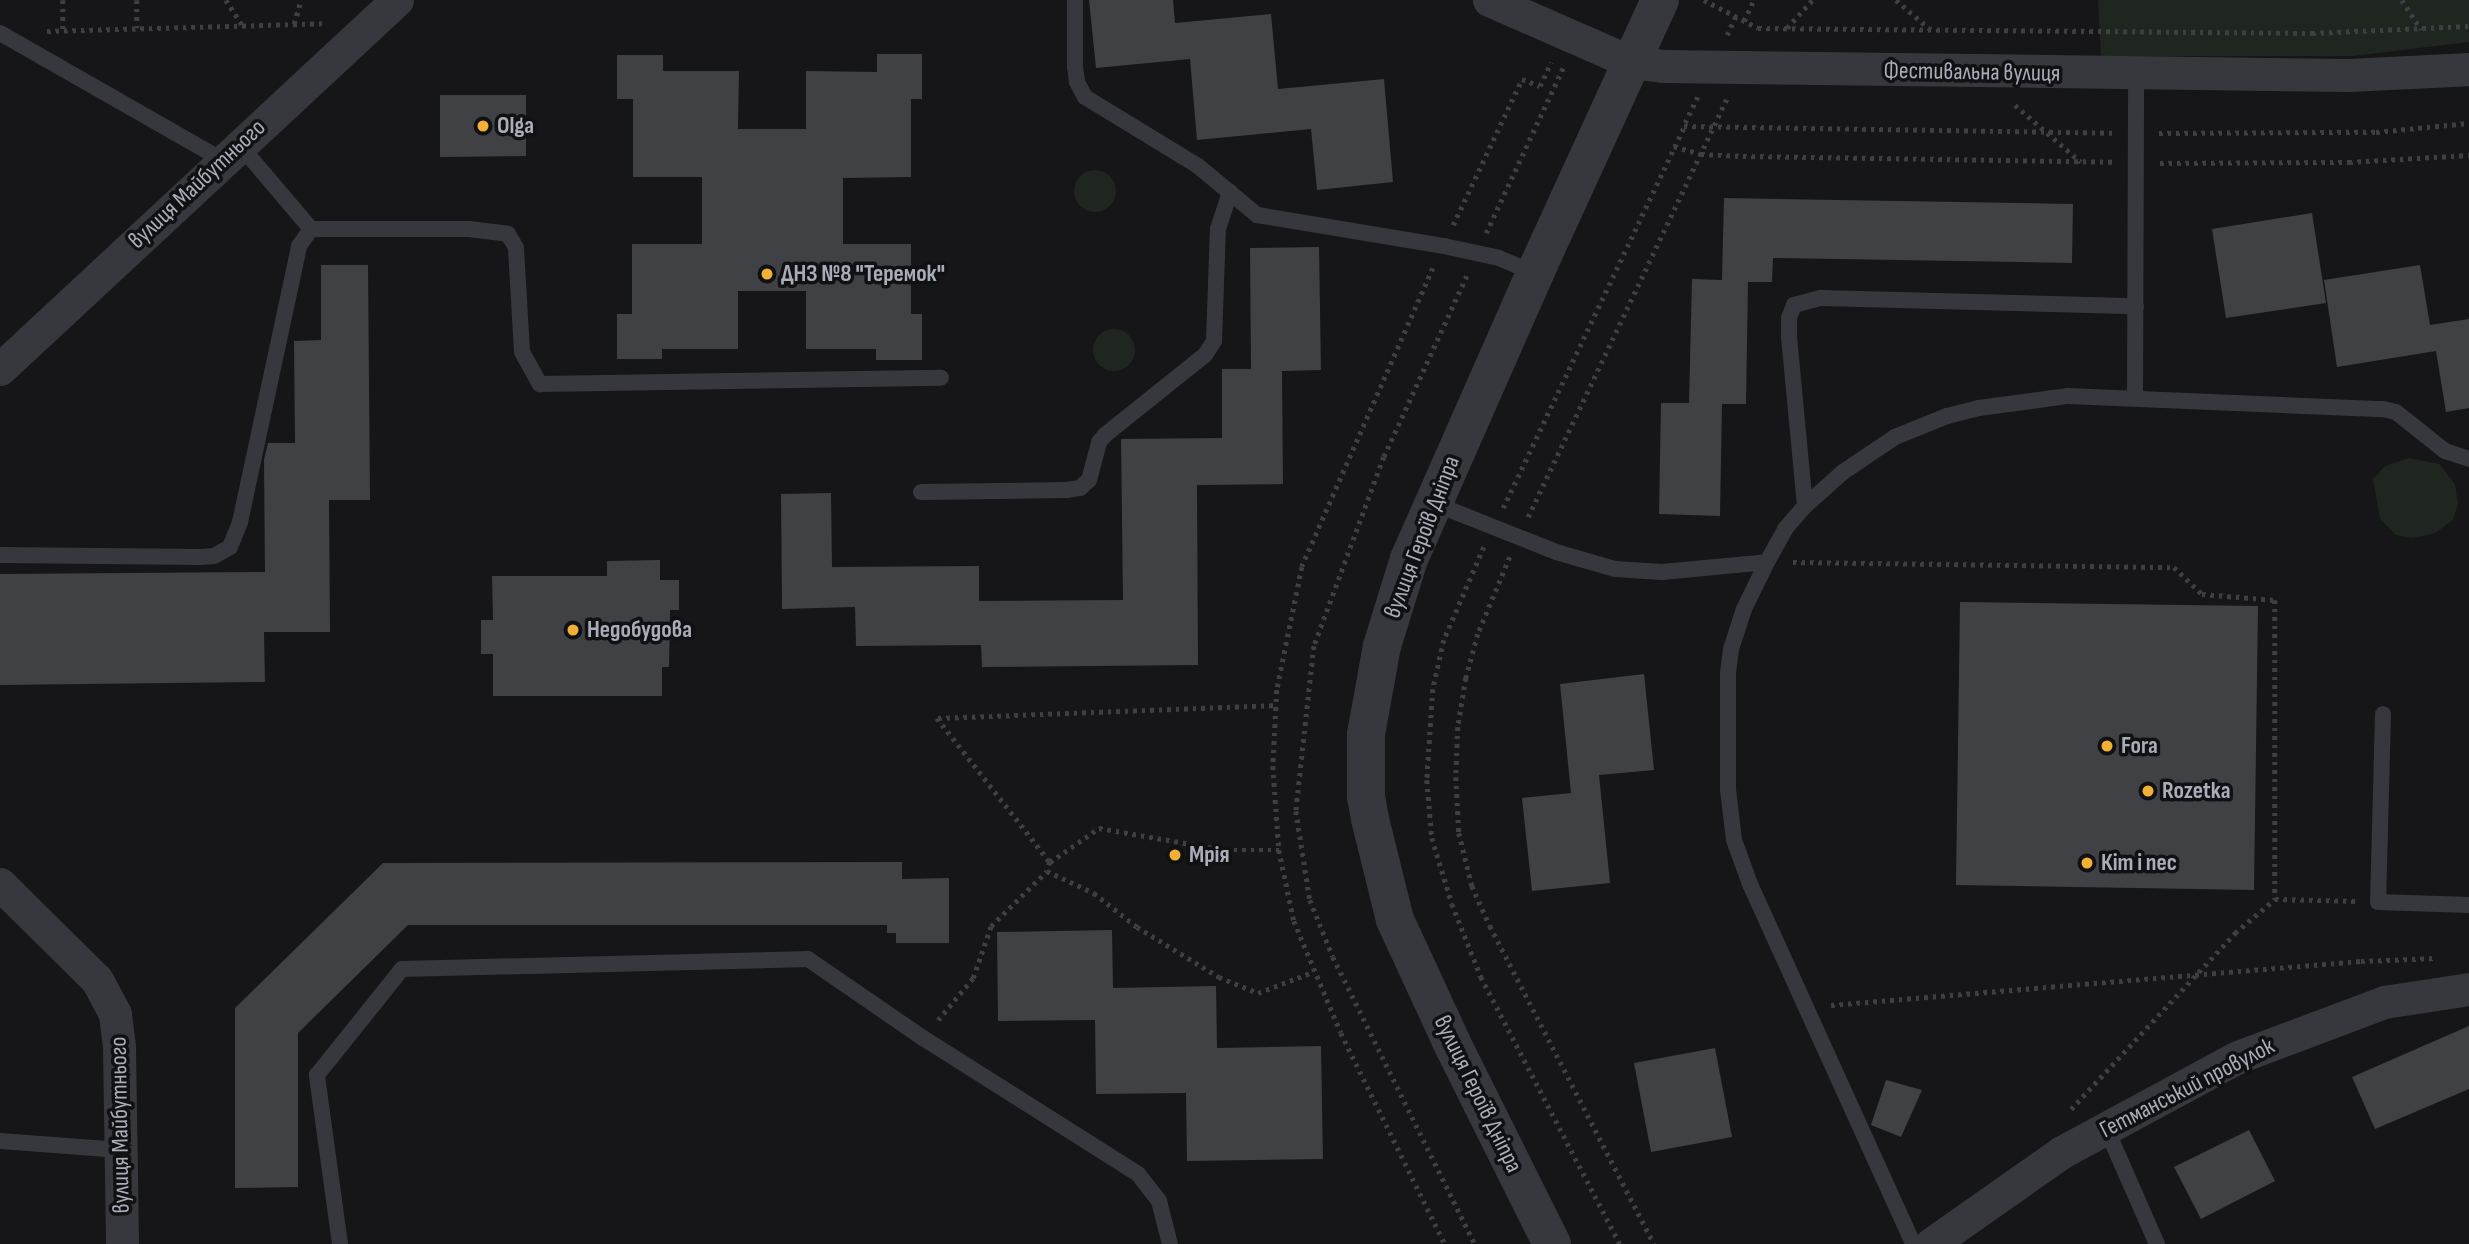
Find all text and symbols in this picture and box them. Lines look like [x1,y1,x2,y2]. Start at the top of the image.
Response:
street label: Фестивальна вулиця [1883,56,2061,88]
place label: Olga [497,112,534,140]
street label: вулиця Майбутнього [123,113,271,255]
marker: Olga [475,118,491,134]
place label: ДНЗ №8 "Теремок" [781,260,945,288]
marker: ДНЗ №8 "Теремок" [759,266,775,282]
street label: вулиця Героїв Дніпра [1378,452,1466,622]
place label: Недобудова [587,616,692,644]
marker: Недобудова [565,622,581,638]
place label: Fora [2121,732,2158,760]
marker: Fora [2099,738,2115,754]
place label: Rozetka [2162,777,2231,805]
marker: Rozetka [2140,783,2156,799]
place label: Мрiя [1189,841,1230,869]
marker: Мрiя [1167,847,1183,863]
place label: Кіт і пес [2101,849,2177,877]
marker: Кіт і пес [2079,855,2095,871]
street label: вулиця Героїв Дніпра [1428,1011,1528,1177]
street label: Гетманський провулок [2095,1032,2279,1144]
street label: вулиця Майбутнього [104,1036,136,1214]

